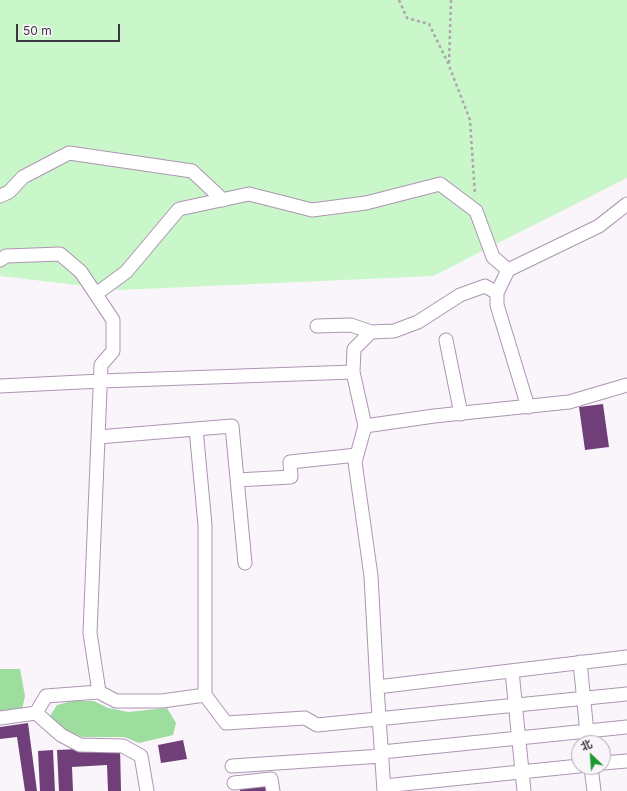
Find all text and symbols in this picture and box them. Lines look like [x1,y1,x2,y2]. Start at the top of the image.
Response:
scale bar [18,16,122,42]
text: 50 m [23,23,52,38]
north arrow [571,735,611,775]
text: 北 [578,736,594,754]

